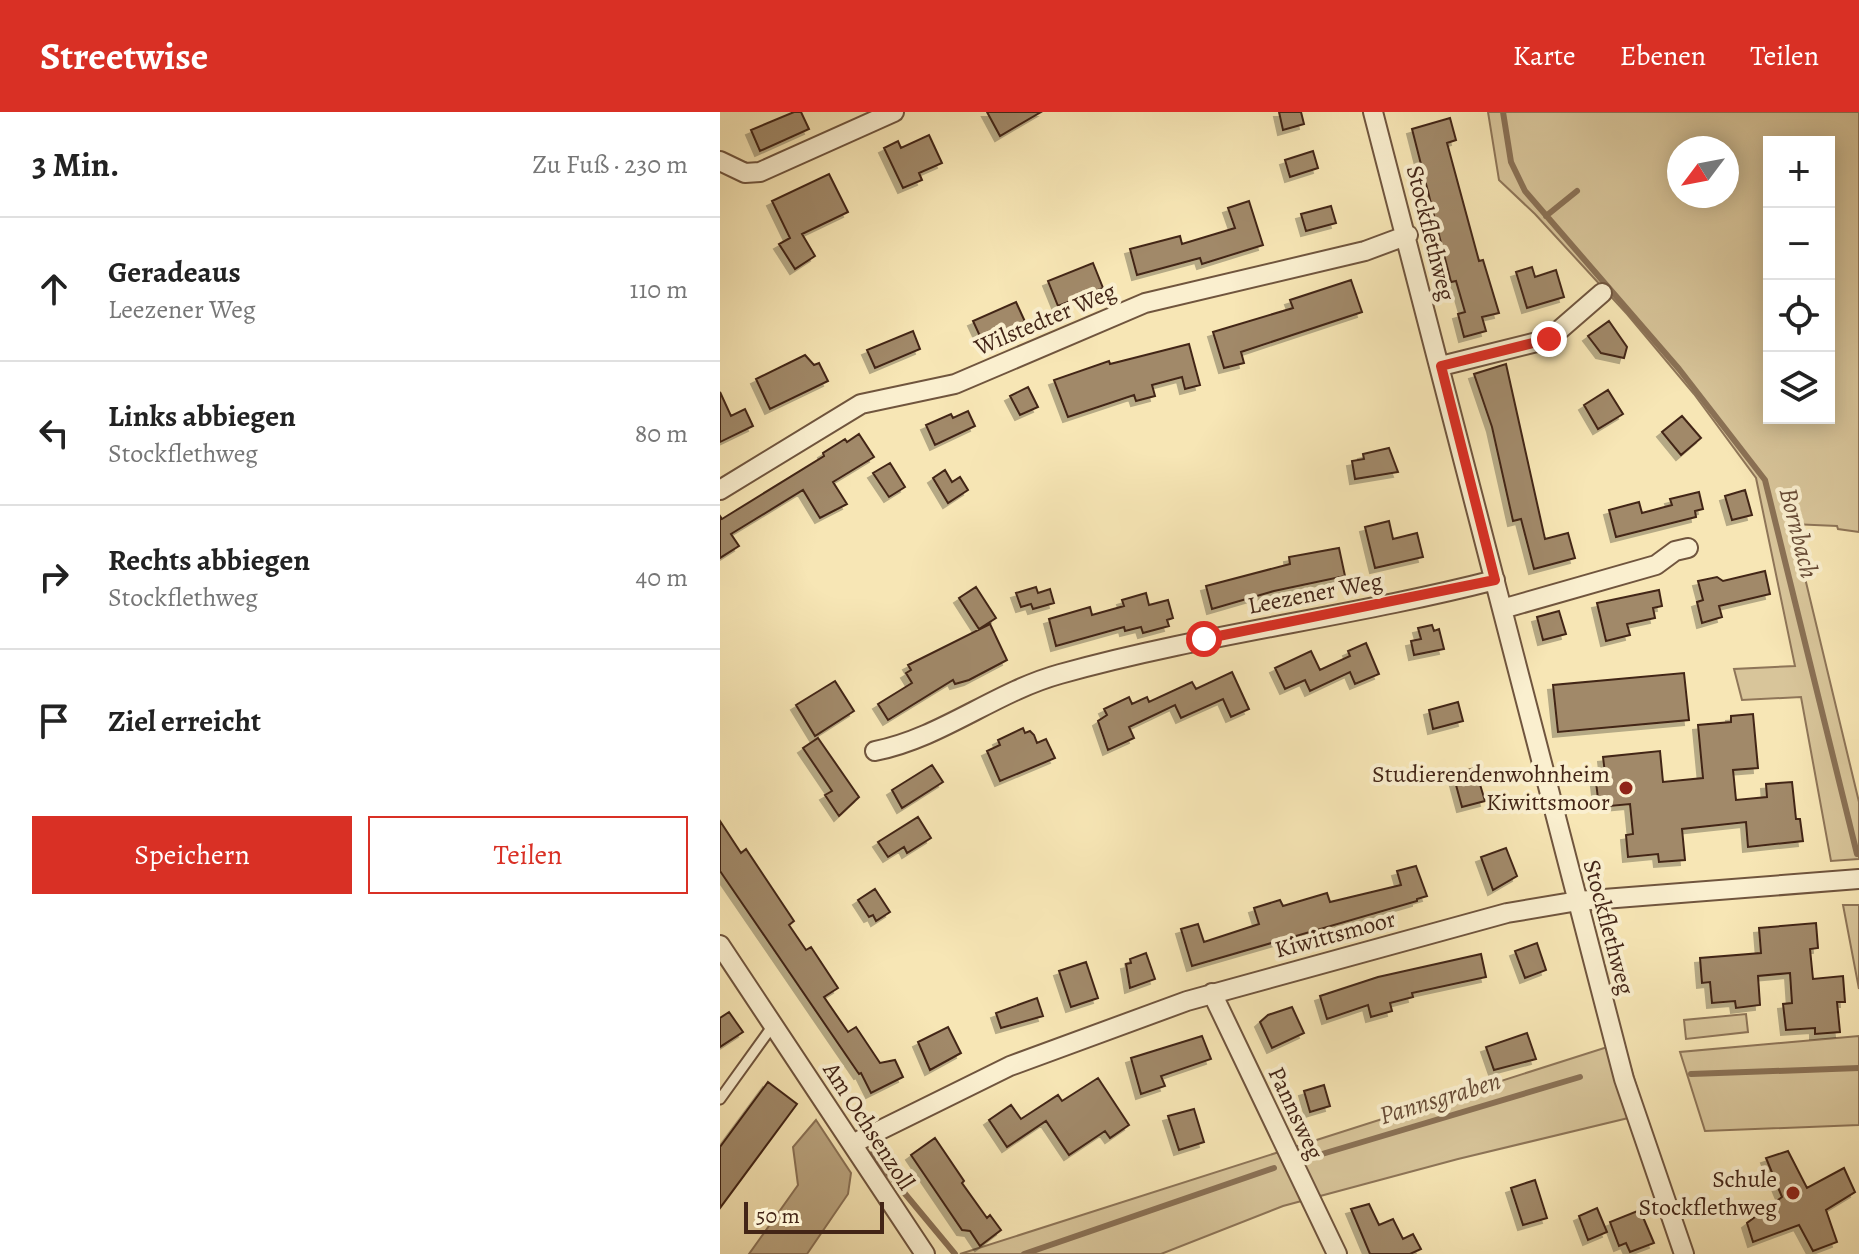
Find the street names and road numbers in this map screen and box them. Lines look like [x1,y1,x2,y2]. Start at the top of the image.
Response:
street label: Stockflethweg [1399,162,1463,304]
street label: Wilstedter Weg [968,275,1121,364]
street label: Leezener Weg [1245,564,1385,622]
street label: Stockflethweg [1576,856,1642,998]
street label: Kiwittsmoor [1271,902,1399,966]
street label: Am Ochsenzoll [815,1055,922,1196]
street label: Pannsweg [1261,1061,1331,1165]

